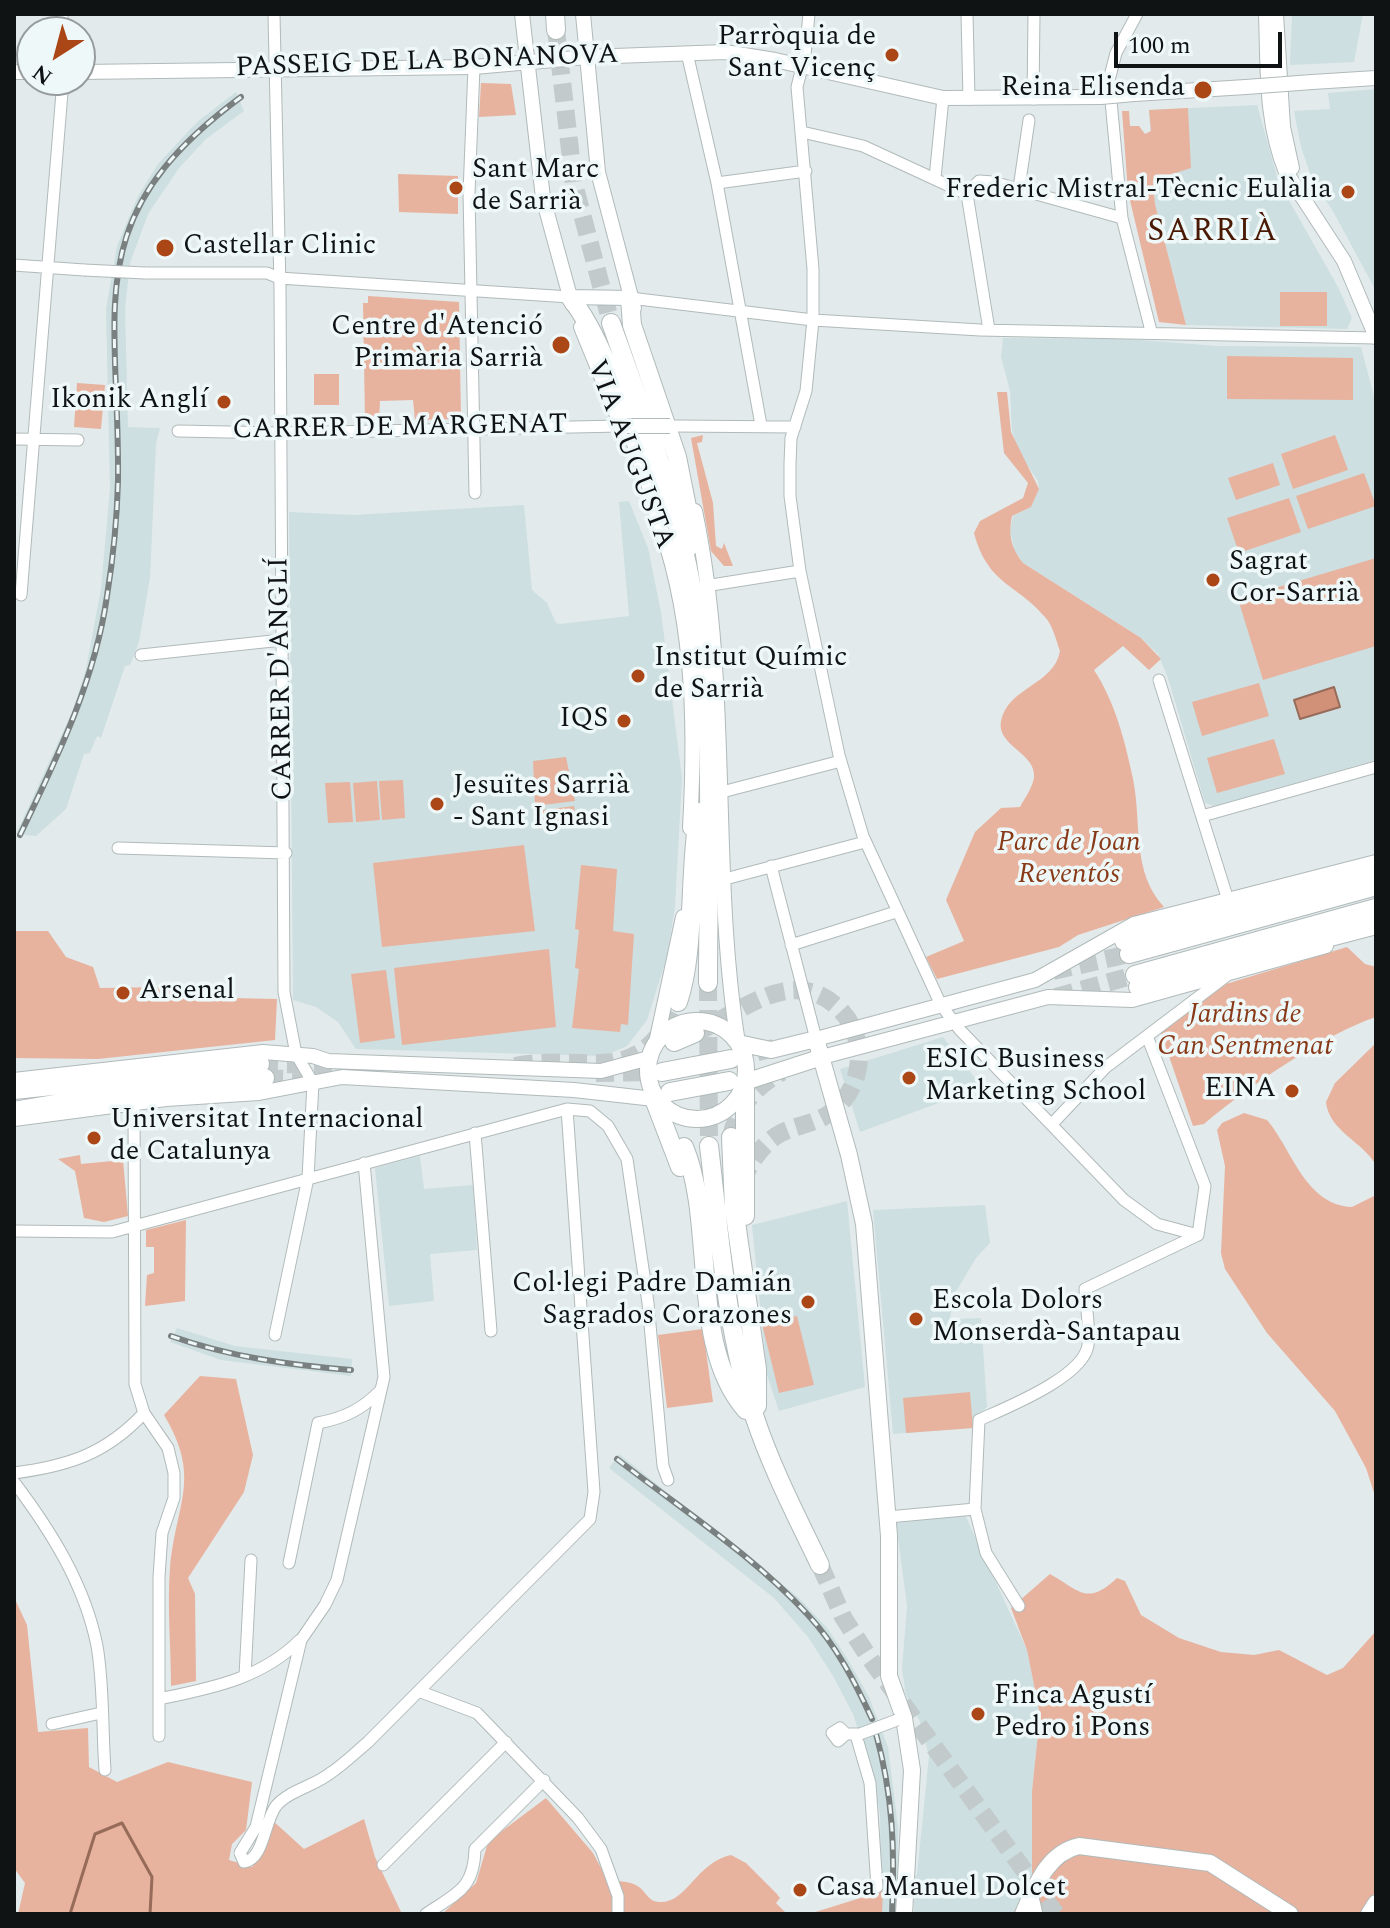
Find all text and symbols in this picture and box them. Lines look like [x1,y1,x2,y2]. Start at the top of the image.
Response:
north arrow [16,16,96,96]
scale bar [1118,16,1286,66]
place label: Parròquia de Sant Vicenç [718,22,876,88]
text: 100 m [1128,28,1191,64]
street label: PASSEIG DE LA BONANOVA [235,40,619,86]
marker: Parròquia de Sant Vicenç [883,46,901,64]
text: N [26,56,60,93]
place label: Reina Elisenda [1001,73,1185,107]
marker: Reina Elisenda [1192,79,1214,101]
place label: Sant Marc de Sarrià [472,155,599,221]
place label: Frederic Mistral-Tècnic Eulàlia [945,175,1332,209]
marker: Sant Marc de Sarrià [447,179,465,197]
marker: Frederic Mistral-Tècnic Eulàlia [1339,183,1357,201]
district label: SARRIÀ [1147,215,1279,253]
place label: Castellar Clinic [183,231,376,265]
marker: Castellar Clinic [154,237,176,259]
place label: Centre d'Atenció Primària Sarrià [331,312,543,378]
marker: Centre d'Atenció Primària Sarrià [550,334,572,356]
street label: VIA AUGUSTA [578,356,680,554]
place label: Ikonik Anglí [50,385,208,419]
marker: Ikonik Anglí [215,393,233,411]
street label: CARRER DE MARGENAT [232,409,568,449]
place label: Sagrat Cor-Sarrià [1229,547,1360,613]
street label: CARRER D'ANGLÍ [264,557,302,801]
marker: Sagrat Cor-Sarrià [1204,571,1222,589]
place label: Institut Químic de Sarrià [654,643,847,709]
marker: Institut Químic de Sarrià [629,667,647,685]
place label: IQS [560,704,608,738]
marker: IQS [615,712,633,730]
place label: Jesuïtes Sarrià - Sant Ignasi [453,771,630,837]
marker: Jesuïtes Sarrià - Sant Ignasi [428,795,446,813]
park label: Parc de Joan Reventós [997,828,1141,894]
place label: Arsenal [139,976,235,1010]
marker: Arsenal [114,984,132,1002]
park label: Jardins de Can Sentmenat [1157,1000,1333,1066]
place label: ESIC Business Marketing School [925,1045,1146,1111]
marker: ESIC Business Marketing School [900,1069,918,1087]
place label: EINA [1204,1074,1276,1108]
marker: EINA [1283,1082,1301,1100]
place label: Universitat Internacional de Catalunya [110,1105,423,1171]
marker: Universitat Internacional de Catalunya [85,1129,103,1147]
place label: Col·legi Padre Damián Sagrados Corazones [512,1269,792,1335]
place label: Escola Dolors Monserdà-Santapau [932,1286,1181,1352]
marker: Col·legi Padre Damián Sagrados Corazones [799,1293,817,1311]
marker: Escola Dolors Monserdà-Santapau [907,1310,925,1328]
place label: Finca Agustí Pedro i Pons [994,1681,1152,1747]
marker: Finca Agustí Pedro i Pons [969,1705,987,1723]
place label: Casa Manuel Dolcet [816,1873,1066,1907]
marker: Casa Manuel Dolcet [791,1881,809,1899]

